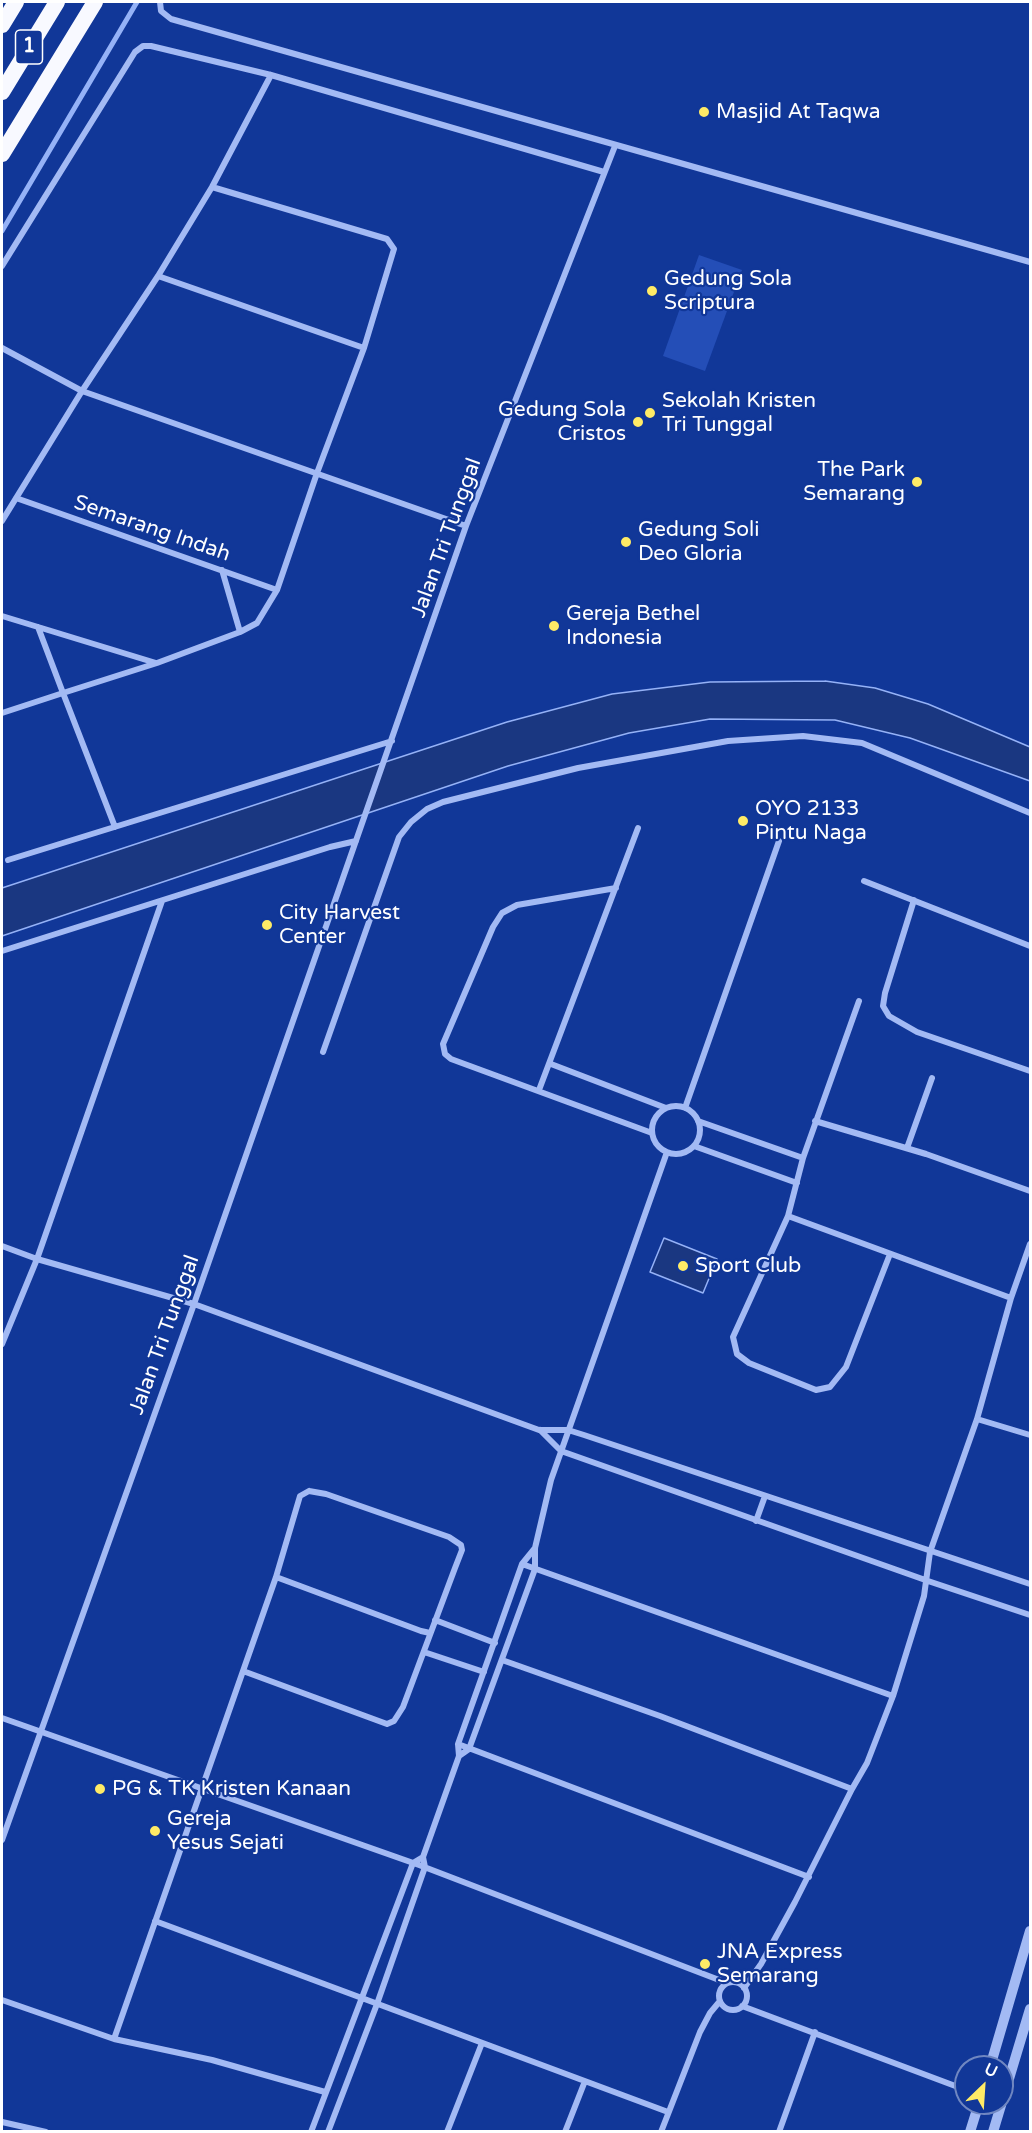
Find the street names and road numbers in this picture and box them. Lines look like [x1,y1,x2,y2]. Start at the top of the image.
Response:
road number: 1 [15,30,42,64]
street label: Jalan Tri Tunggal [406,455,488,621]
street label: Semarang Indah [71,490,233,568]
street label: Jalan Tri Tunggal [124,1252,206,1418]

